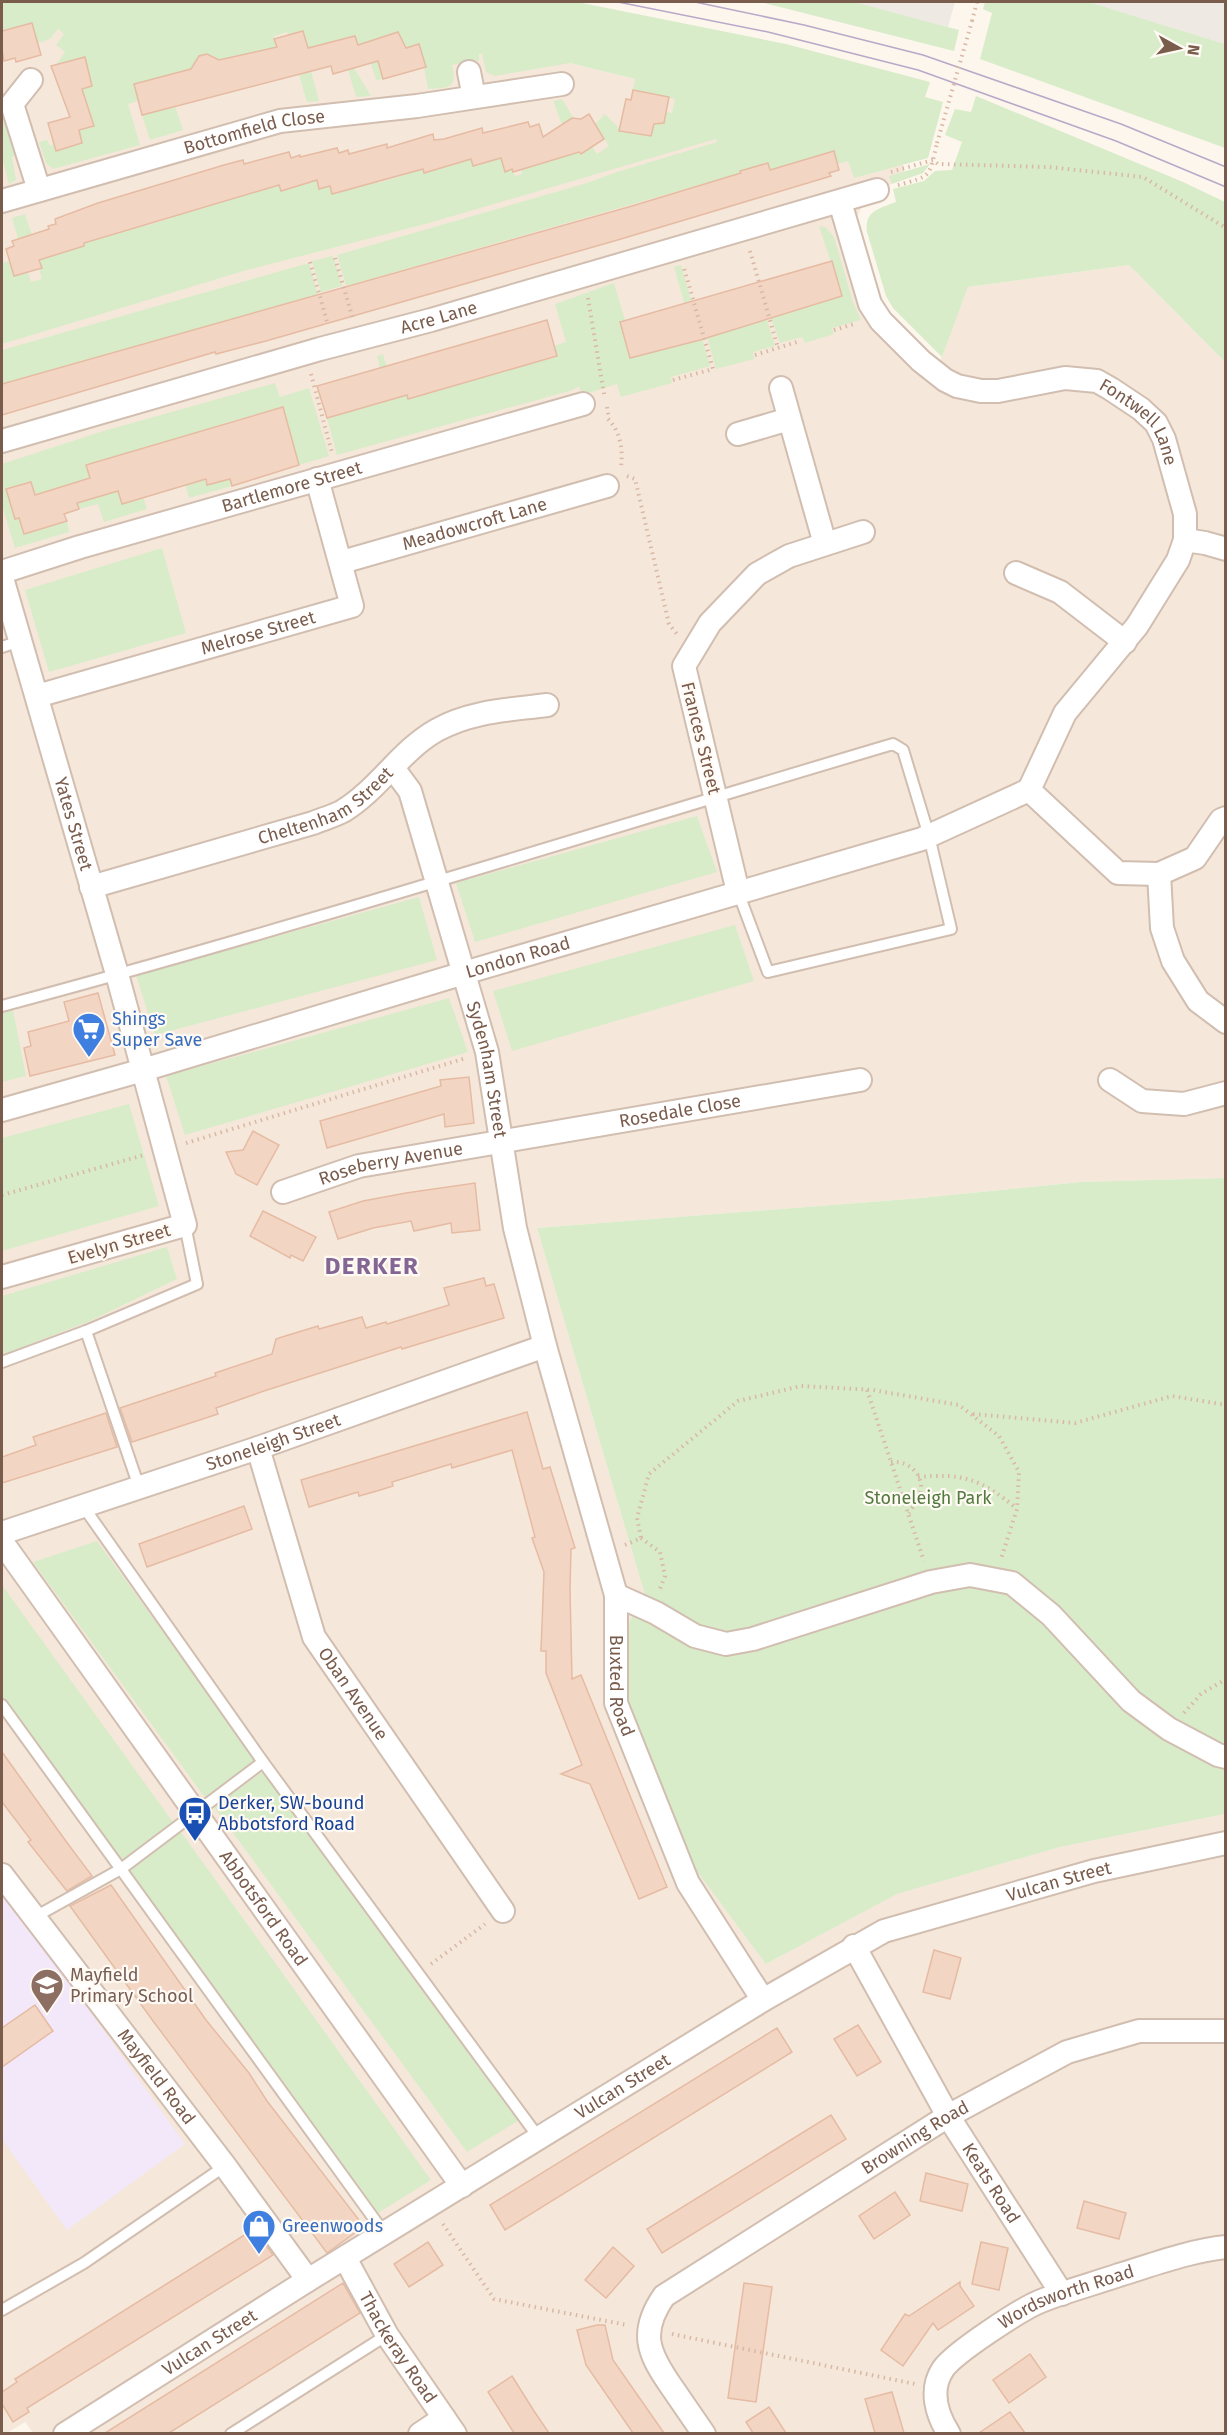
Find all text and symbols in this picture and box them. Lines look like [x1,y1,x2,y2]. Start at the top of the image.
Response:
north arrow [1149,18,1209,78]
text: N [1183,43,1204,57]
street label: Bottomfield Close [181,105,326,159]
street label: Acre Lane [398,296,480,339]
street label: Fontwell Lane [1095,374,1182,468]
street label: Bartlemore Street [219,456,365,517]
street label: Meadowcroft Lane [400,493,550,555]
street label: Melrose Street [198,606,318,660]
street label: Frances Street [676,680,726,797]
street label: Cheltenham Street [255,762,398,849]
street label: Yates Street [49,774,98,874]
street label: London Road [463,932,573,983]
street label: Sydenham Street [462,999,512,1140]
place label: Shings Super Save [112,1008,202,1051]
supermarket icon: Shings Super Save [71,1011,107,1058]
street label: Rosedale Close [617,1090,743,1132]
street label: Roseberry Avenue [316,1137,465,1190]
street label: Evelyn Street [65,1219,173,1269]
district label: DERKER [325,1252,419,1280]
street label: Stoneleigh Street [203,1408,344,1475]
park label: Stoneleigh Park [864,1487,992,1509]
street label: Buxted Road [605,1635,639,1740]
street label: Oban Avenue [313,1643,393,1744]
place label: Derker, SW-bound Abbotsford Road [218,1792,365,1835]
bus stop icon: Derker, SW-bound Abbotsford Road [177,1795,213,1842]
street label: Abbotsford Road [215,1846,312,1970]
street label: Vulcan Street [1004,1857,1114,1906]
place label: Mayfield Primary School [70,1964,193,2007]
school or university icon: Mayfield Primary School [29,1967,65,2014]
street label: Mayfield Road [113,2024,200,2129]
street label: Vulcan Street [571,2049,675,2124]
street label: Browning Road [857,2096,973,2179]
street label: Keats Road [957,2139,1025,2227]
shop icon: Greenwoods [241,2208,277,2255]
place label: Greenwoods [282,2215,383,2237]
street label: Wordsworth Road [994,2260,1137,2334]
street label: Thackeray Road [354,2288,442,2407]
street label: Vulcan Street [158,2304,261,2381]

